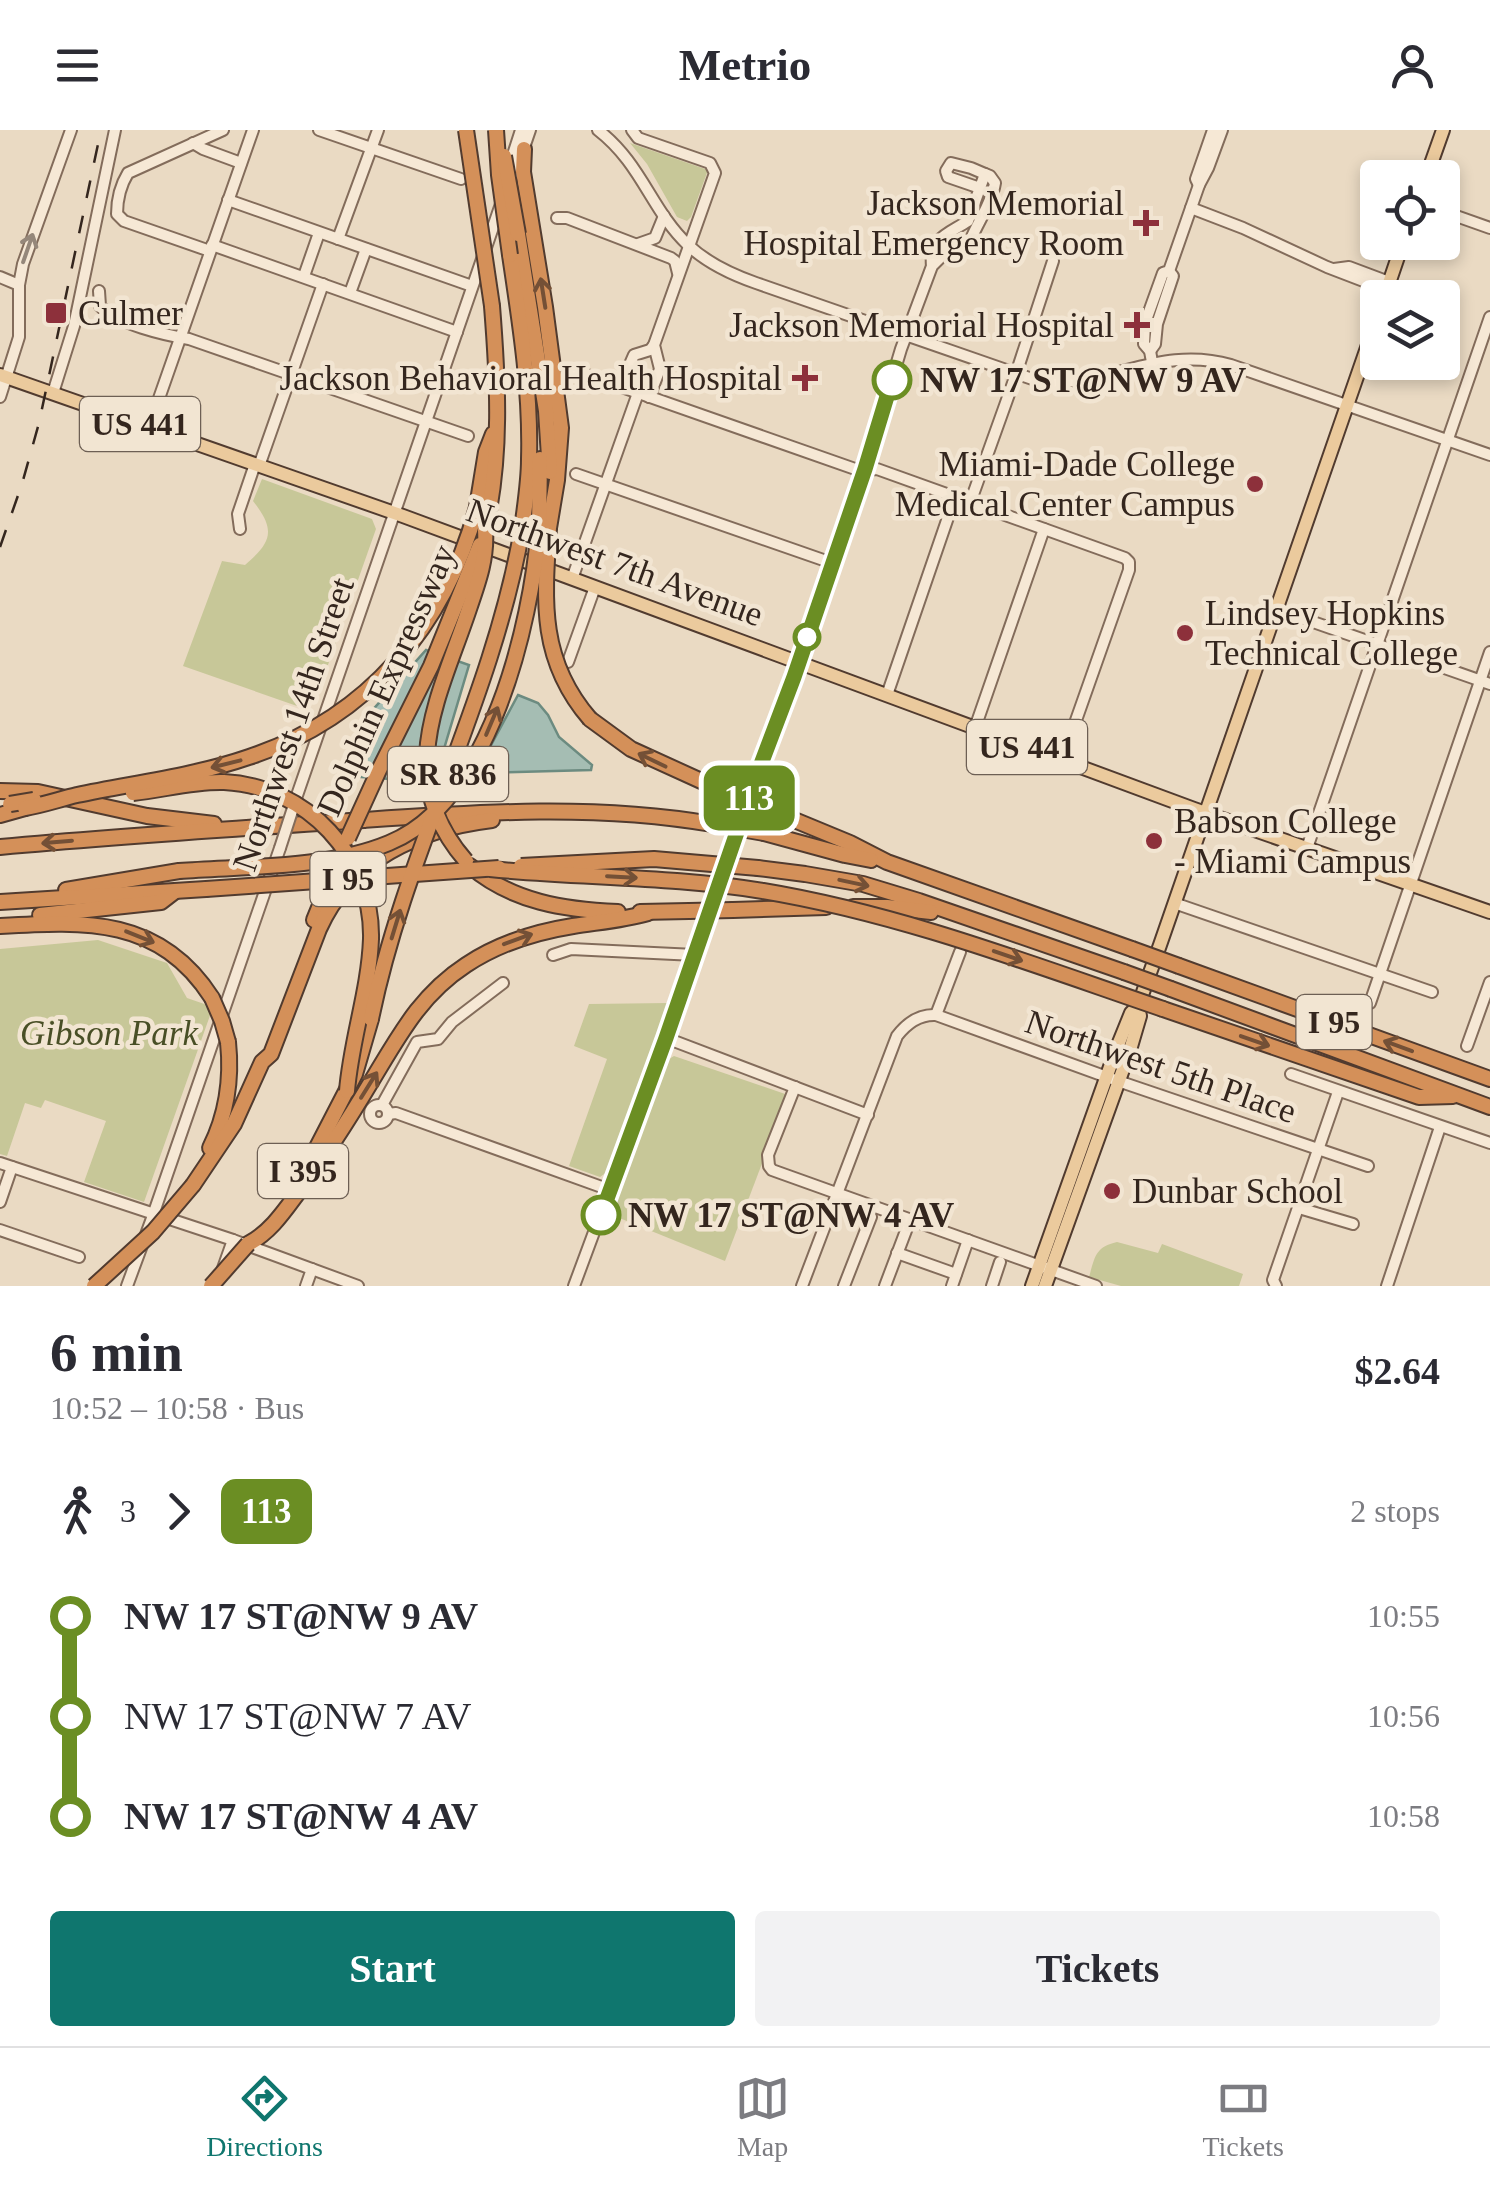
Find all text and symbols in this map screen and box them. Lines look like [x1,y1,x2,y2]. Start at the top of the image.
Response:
icon: menu [50,38,105,93]
icon: person [1385,38,1440,93]
text: Metrio [679,40,811,90]
map controls [1360,160,1460,380]
button: locate [1360,160,1460,260]
place label: Jackson Memorial Hospital Emergency Room [744,184,1124,263]
marker: Jackson Memorial Hospital Emergency Room [1133,210,1159,236]
one-way arrow [21,232,39,264]
one-way arrow [533,277,552,309]
button: layers [1360,280,1460,380]
place label: Culmer [78,294,183,333]
marker: Culmer [43,300,69,326]
place label: Jackson Memorial Hospital [729,306,1114,345]
marker: Jackson Memorial Hospital [1124,312,1150,338]
place label: Jackson Behavioral Health Hospital [279,359,782,398]
marker: NW 17 ST@NW 9 AV [873,361,911,399]
place label: NW 17 ST@NW 9 AV [920,361,1246,400]
marker: Jackson Behavioral Health Hospital [792,365,818,391]
road number: US 441 [80,397,200,451]
place label: Miami-Dade College Medical Center Campus [895,445,1235,524]
marker: Miami-Dade College Medical Center Campus [1244,473,1266,495]
street label: Northwest 7th Avenue [461,491,768,634]
street label: Dolphin Expressway [309,538,464,822]
street label: Northwest 14th Street [225,572,362,876]
place label: Lindsey Hopkins Technical College [1205,594,1458,673]
marker: Lindsey Hopkins Technical College [1174,622,1196,644]
unlabelled marker [794,624,820,650]
one-way arrow [485,706,503,737]
road number: US 441 [967,720,1087,774]
road number: SR 836 [388,747,508,801]
one-way arrow [638,750,667,769]
one-way arrow [211,755,242,774]
line badge: 113 [692,766,806,830]
text: 113 [724,779,774,818]
place label: Babson College - Miami Campus [1174,802,1411,881]
marker: Babson College - Miami Campus [1143,830,1165,852]
one-way arrow [41,833,73,852]
road number: I 95 [310,852,386,906]
one-way arrow [606,868,638,887]
one-way arrow [837,875,869,894]
one-way arrow [388,909,406,941]
one-way arrow [124,929,155,947]
one-way arrow [502,929,533,947]
one-way arrow [991,948,1023,966]
road number: I 95 [1296,995,1372,1049]
street label: Northwest 5th Place [1020,1002,1301,1131]
park label: Gibson Park [20,1014,199,1053]
one-way arrow [1239,1033,1270,1051]
one-way arrow [1384,1036,1415,1054]
one-way arrow [359,1071,379,1100]
road number: I 395 [258,1144,348,1198]
place label: Dunbar School [1132,1172,1343,1211]
marker: Dunbar School [1101,1180,1123,1202]
marker: NW 17 ST@NW 4 AV [582,1196,620,1234]
place label: NW 17 ST@NW 4 AV [628,1196,954,1235]
text: 6 min [50,1322,183,1383]
text: $2.64 [1355,1350,1440,1392]
text: 10:52 – 10:58 · Bus [50,1390,304,1426]
icon: walk [50,1484,105,1539]
icon: forward [151,1484,206,1539]
text: 113 [241,1492,292,1531]
text: 3 [120,1493,136,1529]
text: 2 stops [1350,1493,1440,1529]
text: NW 17 ST@NW 9 AV [124,1595,478,1637]
text: 10:55 [1367,1598,1440,1634]
text: NW 17 ST@NW 7 AV [124,1695,471,1737]
text: 10:56 [1367,1698,1440,1734]
text: NW 17 ST@NW 4 AV [124,1795,478,1837]
text: 10:58 [1367,1798,1440,1834]
button: Start [50,1911,735,2026]
button: Tickets [755,1911,1440,2026]
tab: Directions [206,2071,323,2163]
tab: Map [735,2071,790,2163]
tab: Tickets [1202,2071,1284,2163]

